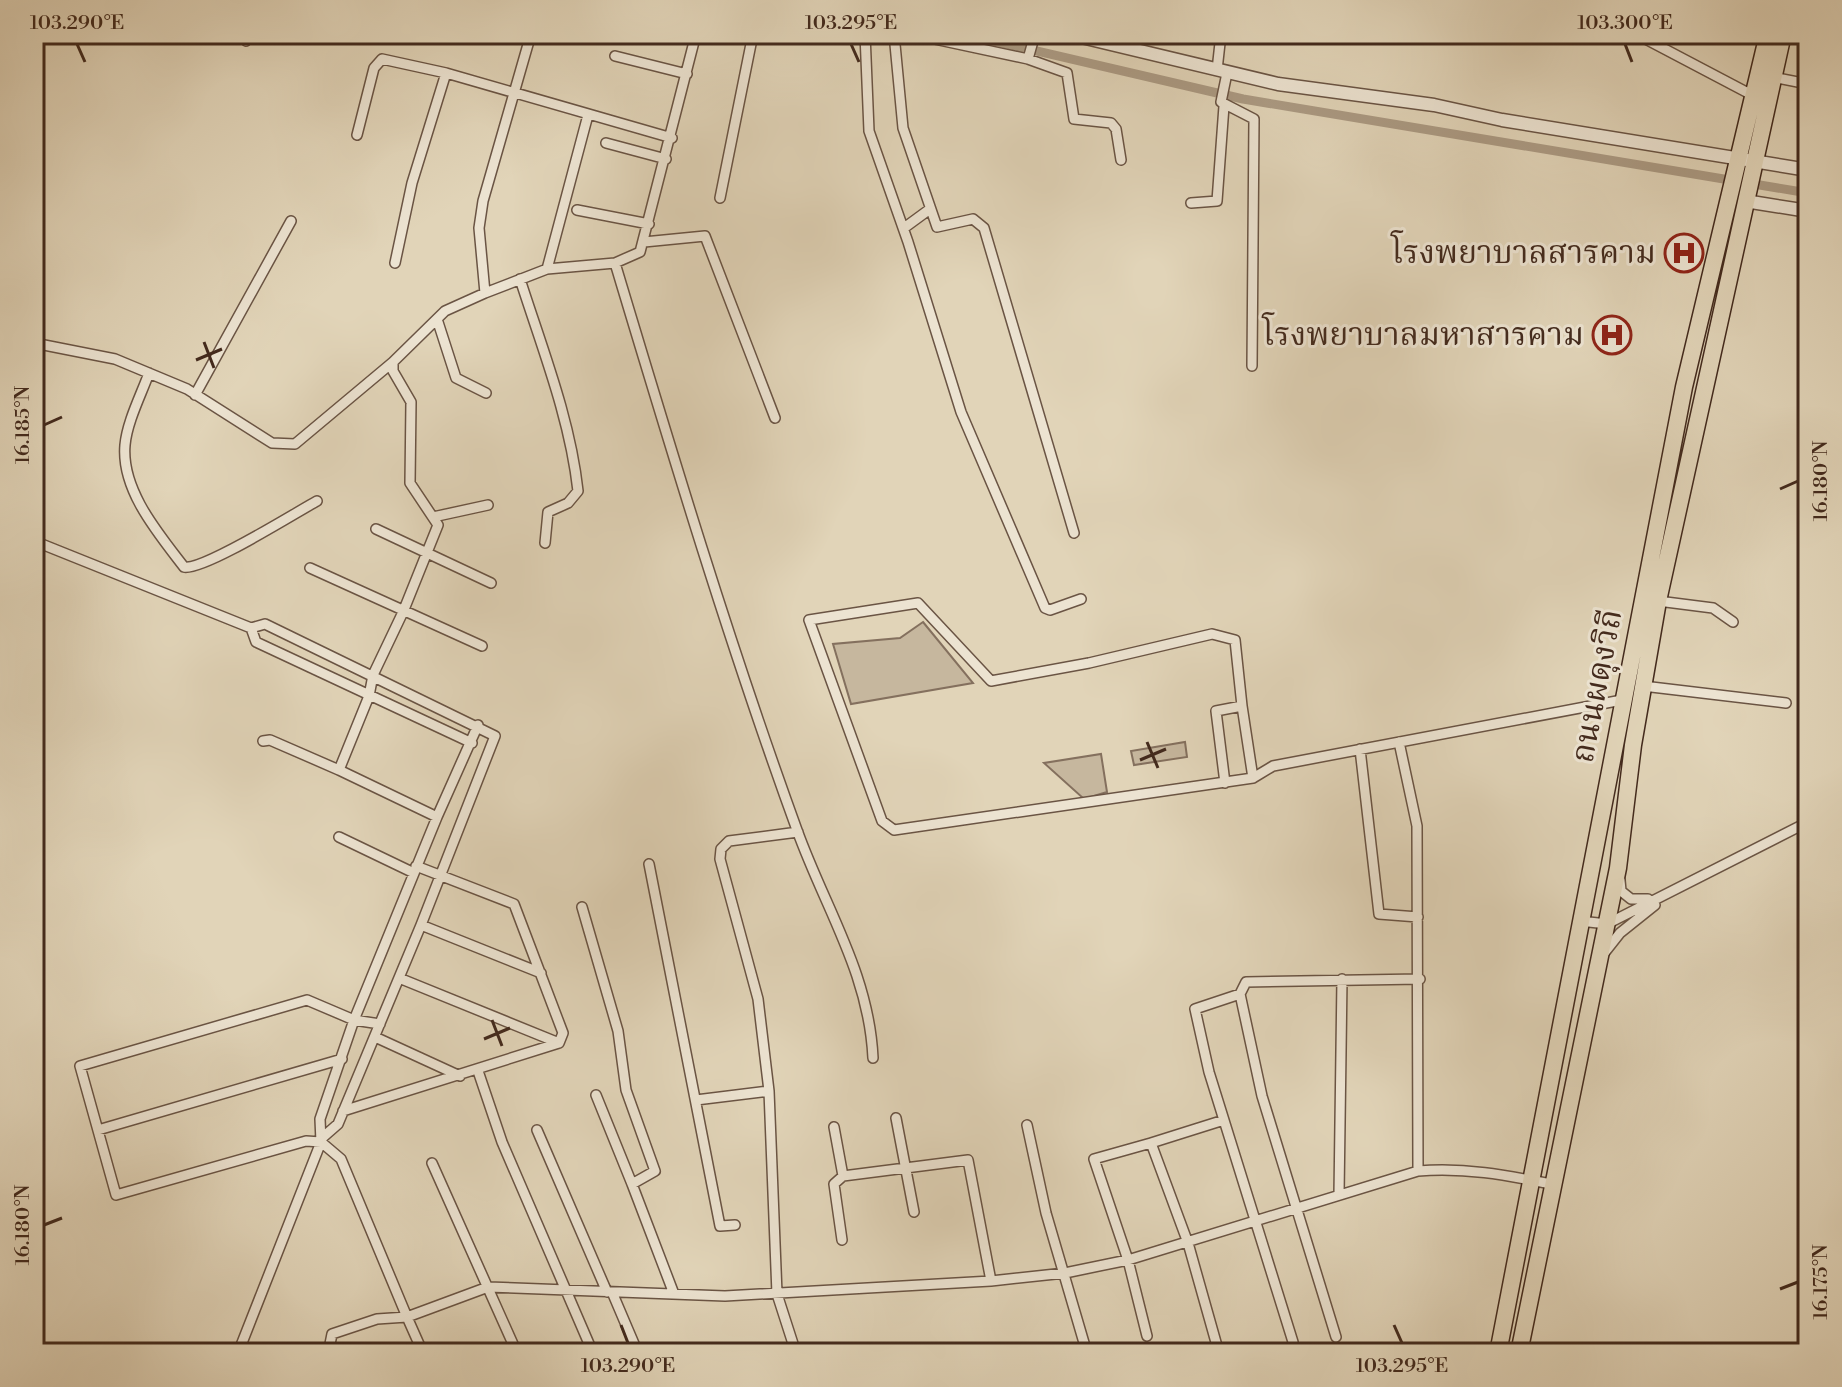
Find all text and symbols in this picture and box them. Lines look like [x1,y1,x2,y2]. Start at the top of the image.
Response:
text: 103.290°E [30,11,124,36]
text: 103.295°E [805,11,897,36]
text: 103.300°E [1577,11,1673,36]
place label: โรงพยาบาลสารคาม [1390,230,1656,273]
hospital icon: โรงพยาบาลสารคาม [1663,232,1705,274]
place label: โรงพยาบาลมหาสารคาม [1261,312,1584,355]
hospital icon: โรงพยาบาลมหาสารคาม [1591,314,1633,356]
text: 16.185°N [11,386,36,464]
text: 16.180°N [1809,441,1834,521]
street label: ถนนผดุงวิถี [1563,606,1631,766]
text: 16.180°N [11,1185,36,1265]
text: 16.175°N [1809,1244,1834,1320]
text: 103.290°E [581,1354,675,1379]
text: 103.295°E [1356,1354,1448,1379]

